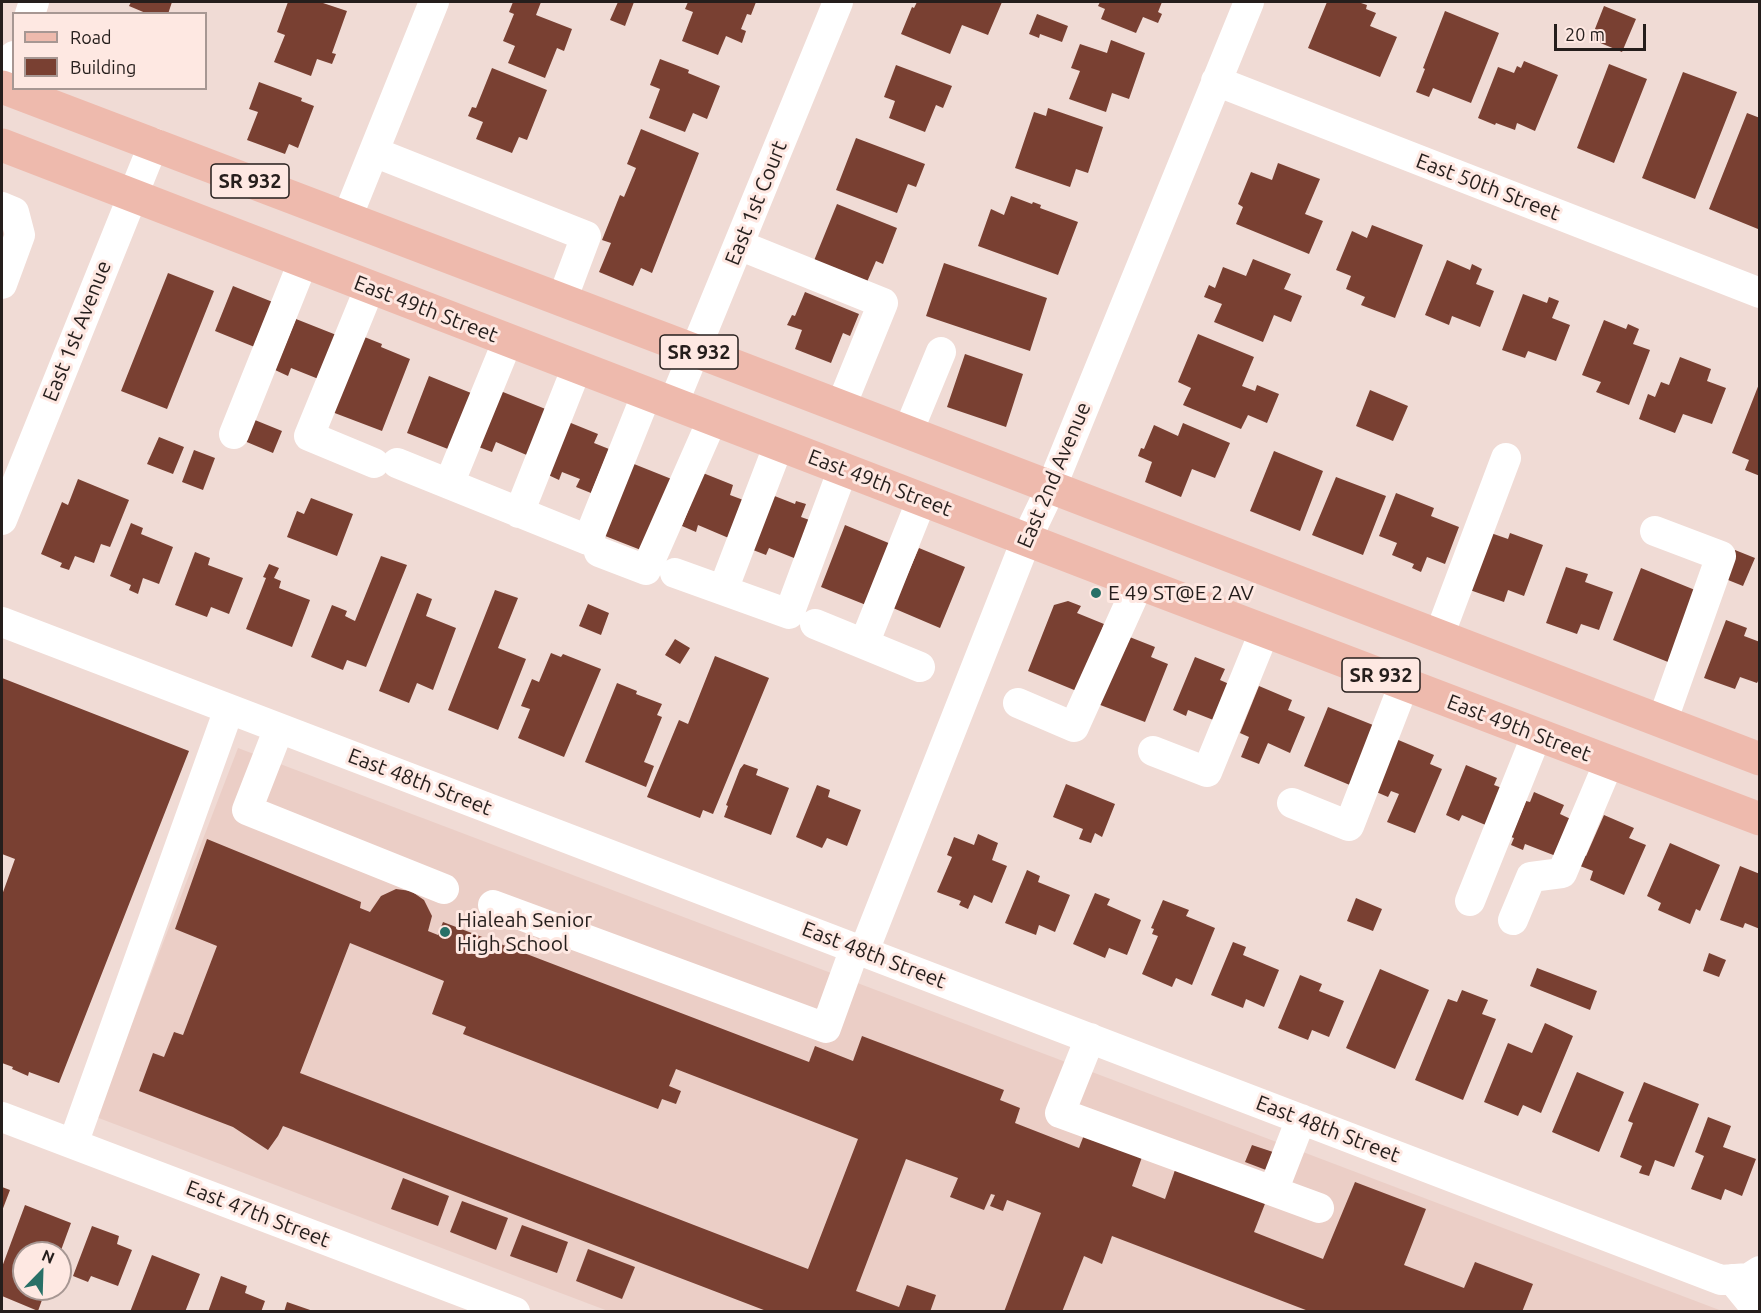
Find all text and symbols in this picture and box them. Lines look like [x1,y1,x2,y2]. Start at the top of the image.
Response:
legend [12,12,207,90]
scale bar [1557,12,1648,50]
text: 20 m [1565,24,1605,44]
text: Road [70,27,112,47]
text: Building [70,57,136,77]
street label: East 1st Court [720,137,792,269]
street label: East 50th Street [1412,148,1564,226]
road number: SR 932 [211,164,289,198]
street label: East 1st Avenue [37,257,117,405]
street label: East 49th Street [350,270,502,348]
road number: SR 932 [660,335,738,369]
street label: East 2nd Avenue [1012,398,1096,552]
street label: East 49th Street [804,444,956,522]
place label: E 49 ST@E 2 AV [1108,580,1254,606]
marker: E 49 ST@E 2 AV [1089,586,1103,600]
road number: SR 932 [1342,658,1420,692]
street label: East 49th Street [1443,689,1595,767]
street label: East 48th Street [344,743,496,821]
place label: Hialeah Senior High School [457,907,592,957]
street label: East 48th Street [798,916,950,994]
marker: Hialeah Senior High School [438,925,452,939]
street label: East 48th Street [1252,1090,1404,1168]
street label: East 47th Street [182,1175,334,1253]
north arrow [12,1241,72,1301]
text: N [39,1246,57,1267]

